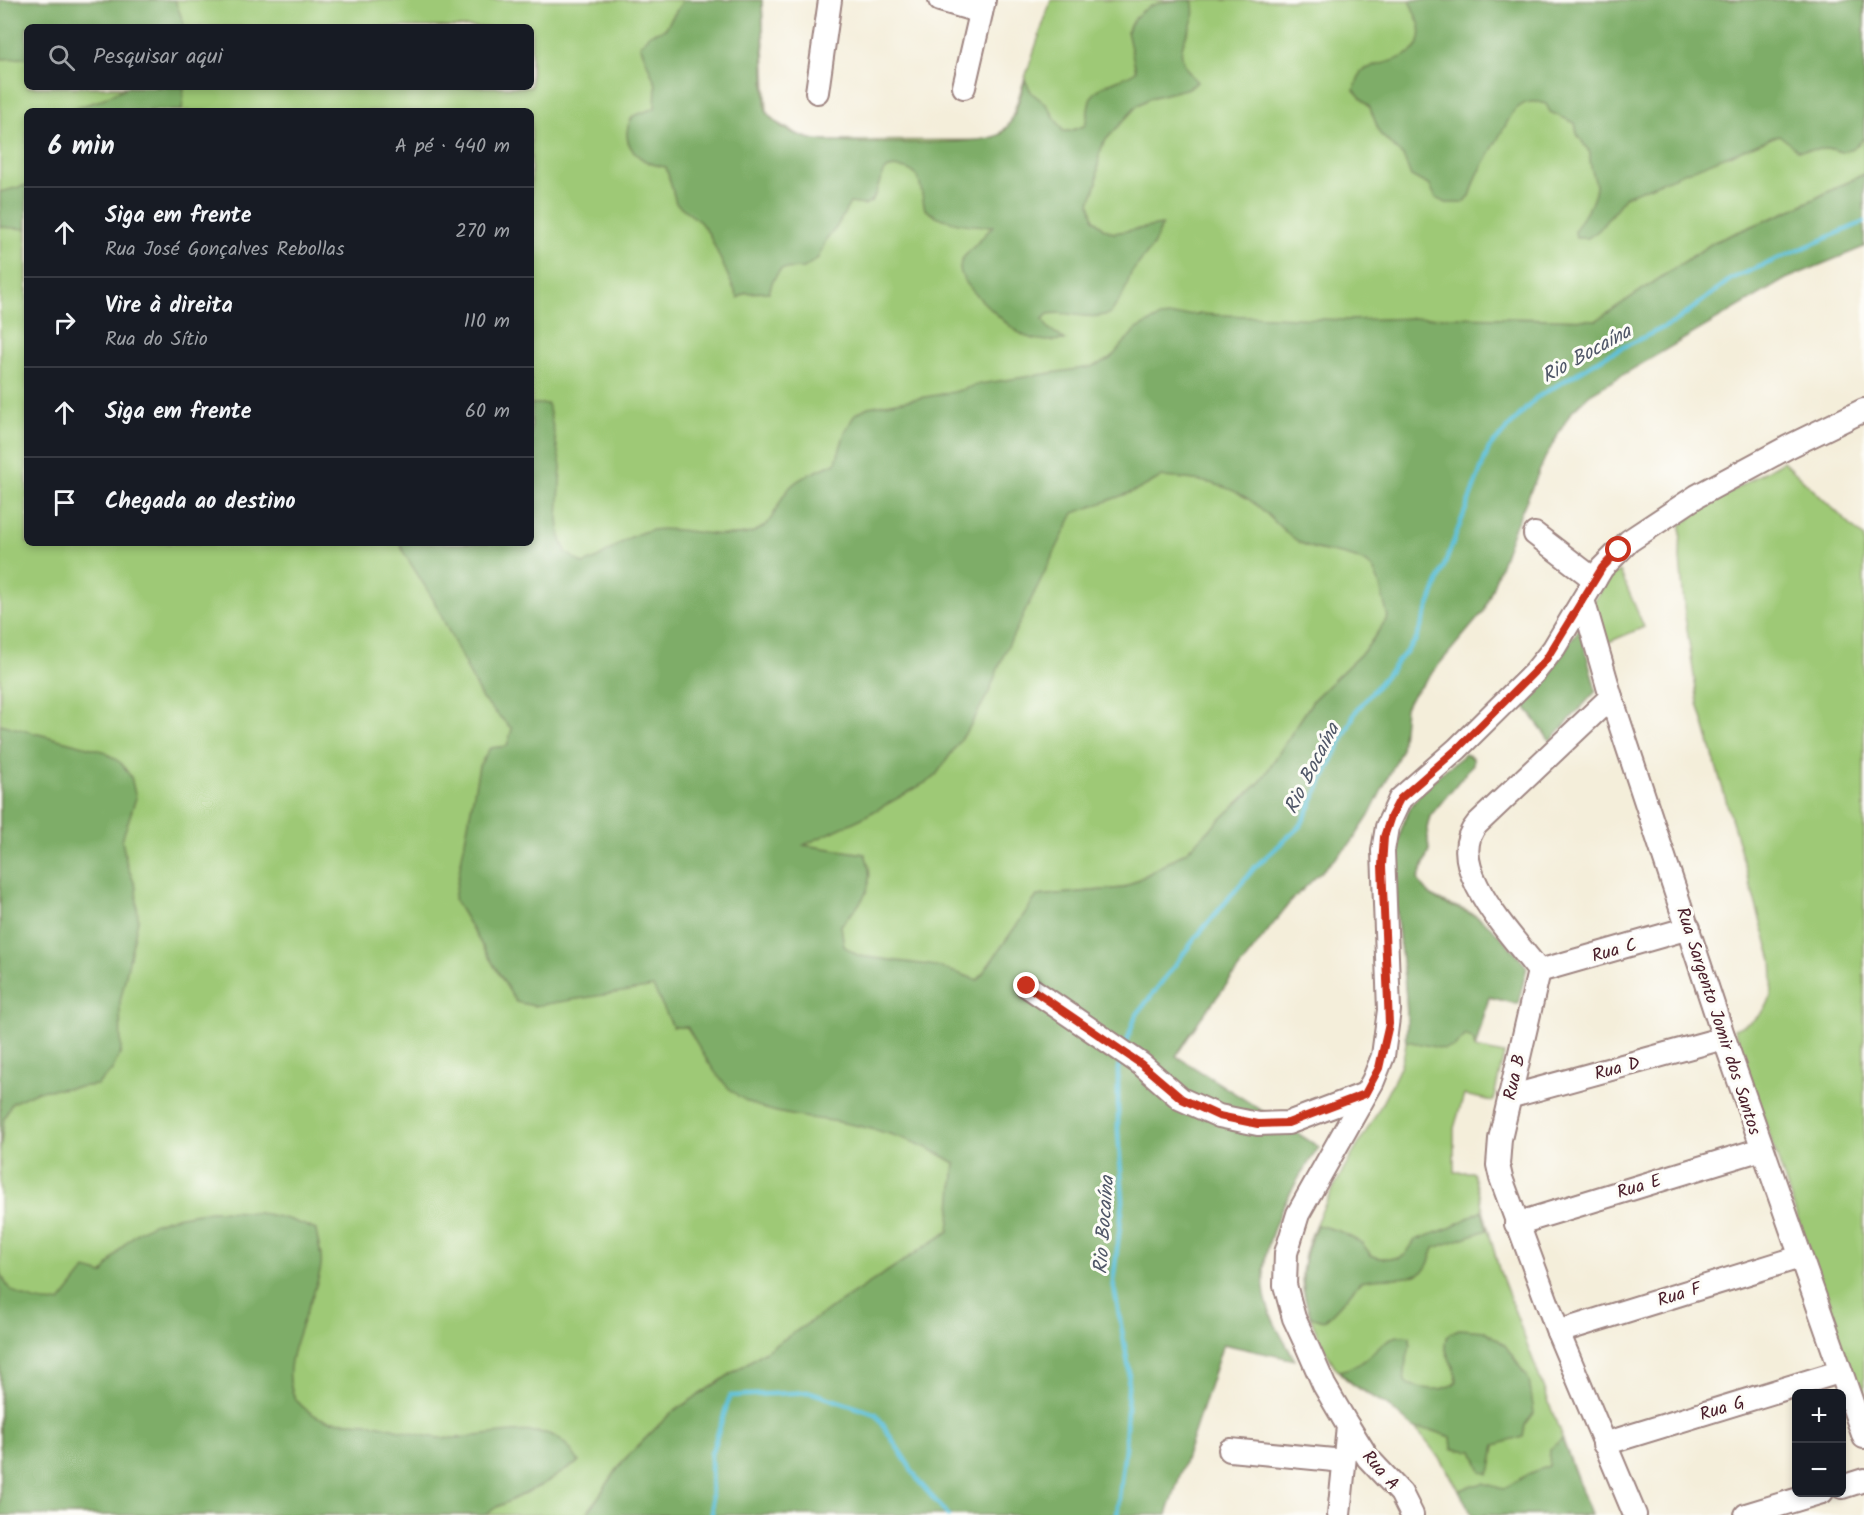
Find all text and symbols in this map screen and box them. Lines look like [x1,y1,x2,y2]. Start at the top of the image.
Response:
search box [24,24,534,90]
text: Pesquisar aqui [93,40,223,75]
icon: search [45,41,78,74]
text: 6 min [48,126,115,168]
text: A pé · 440 m [395,131,510,163]
text: Siga em frente [105,199,251,234]
icon: ahead [48,216,81,249]
text: 270 m [455,216,510,248]
text: Rua José Gonçalves Rebollas [105,234,345,266]
text: Vire à direita [105,289,233,324]
icon: right [48,306,81,339]
text: 110 m [464,306,510,338]
water label: Rio Bocaína [1536,316,1639,393]
text: Rua do Sítio [105,324,208,356]
text: Siga em frente [105,395,251,430]
icon: ahead [48,396,81,429]
text: 60 m [465,396,510,428]
text: Chegada ao destino [105,485,296,520]
icon: arrive [48,486,81,519]
route start [1605,536,1631,562]
water label: Rio Bocaína [1276,716,1350,820]
street label: Rua Sargento Jomir dos Santos [1667,904,1768,1140]
street label: Rua C [1588,931,1640,972]
route end [1013,972,1039,998]
street label: Rua D [1591,1049,1644,1089]
street label: Rua B [1496,1052,1535,1103]
street label: Rua E [1614,1167,1666,1208]
water label: Rio Bocaína [1086,1173,1125,1275]
street label: Rua F [1654,1275,1706,1316]
street label: Rua G [1696,1389,1749,1430]
map controls [1792,1389,1846,1497]
button: + [1792,1389,1846,1443]
button: − [1792,1443,1846,1497]
street label: Rua A [1354,1444,1406,1498]

